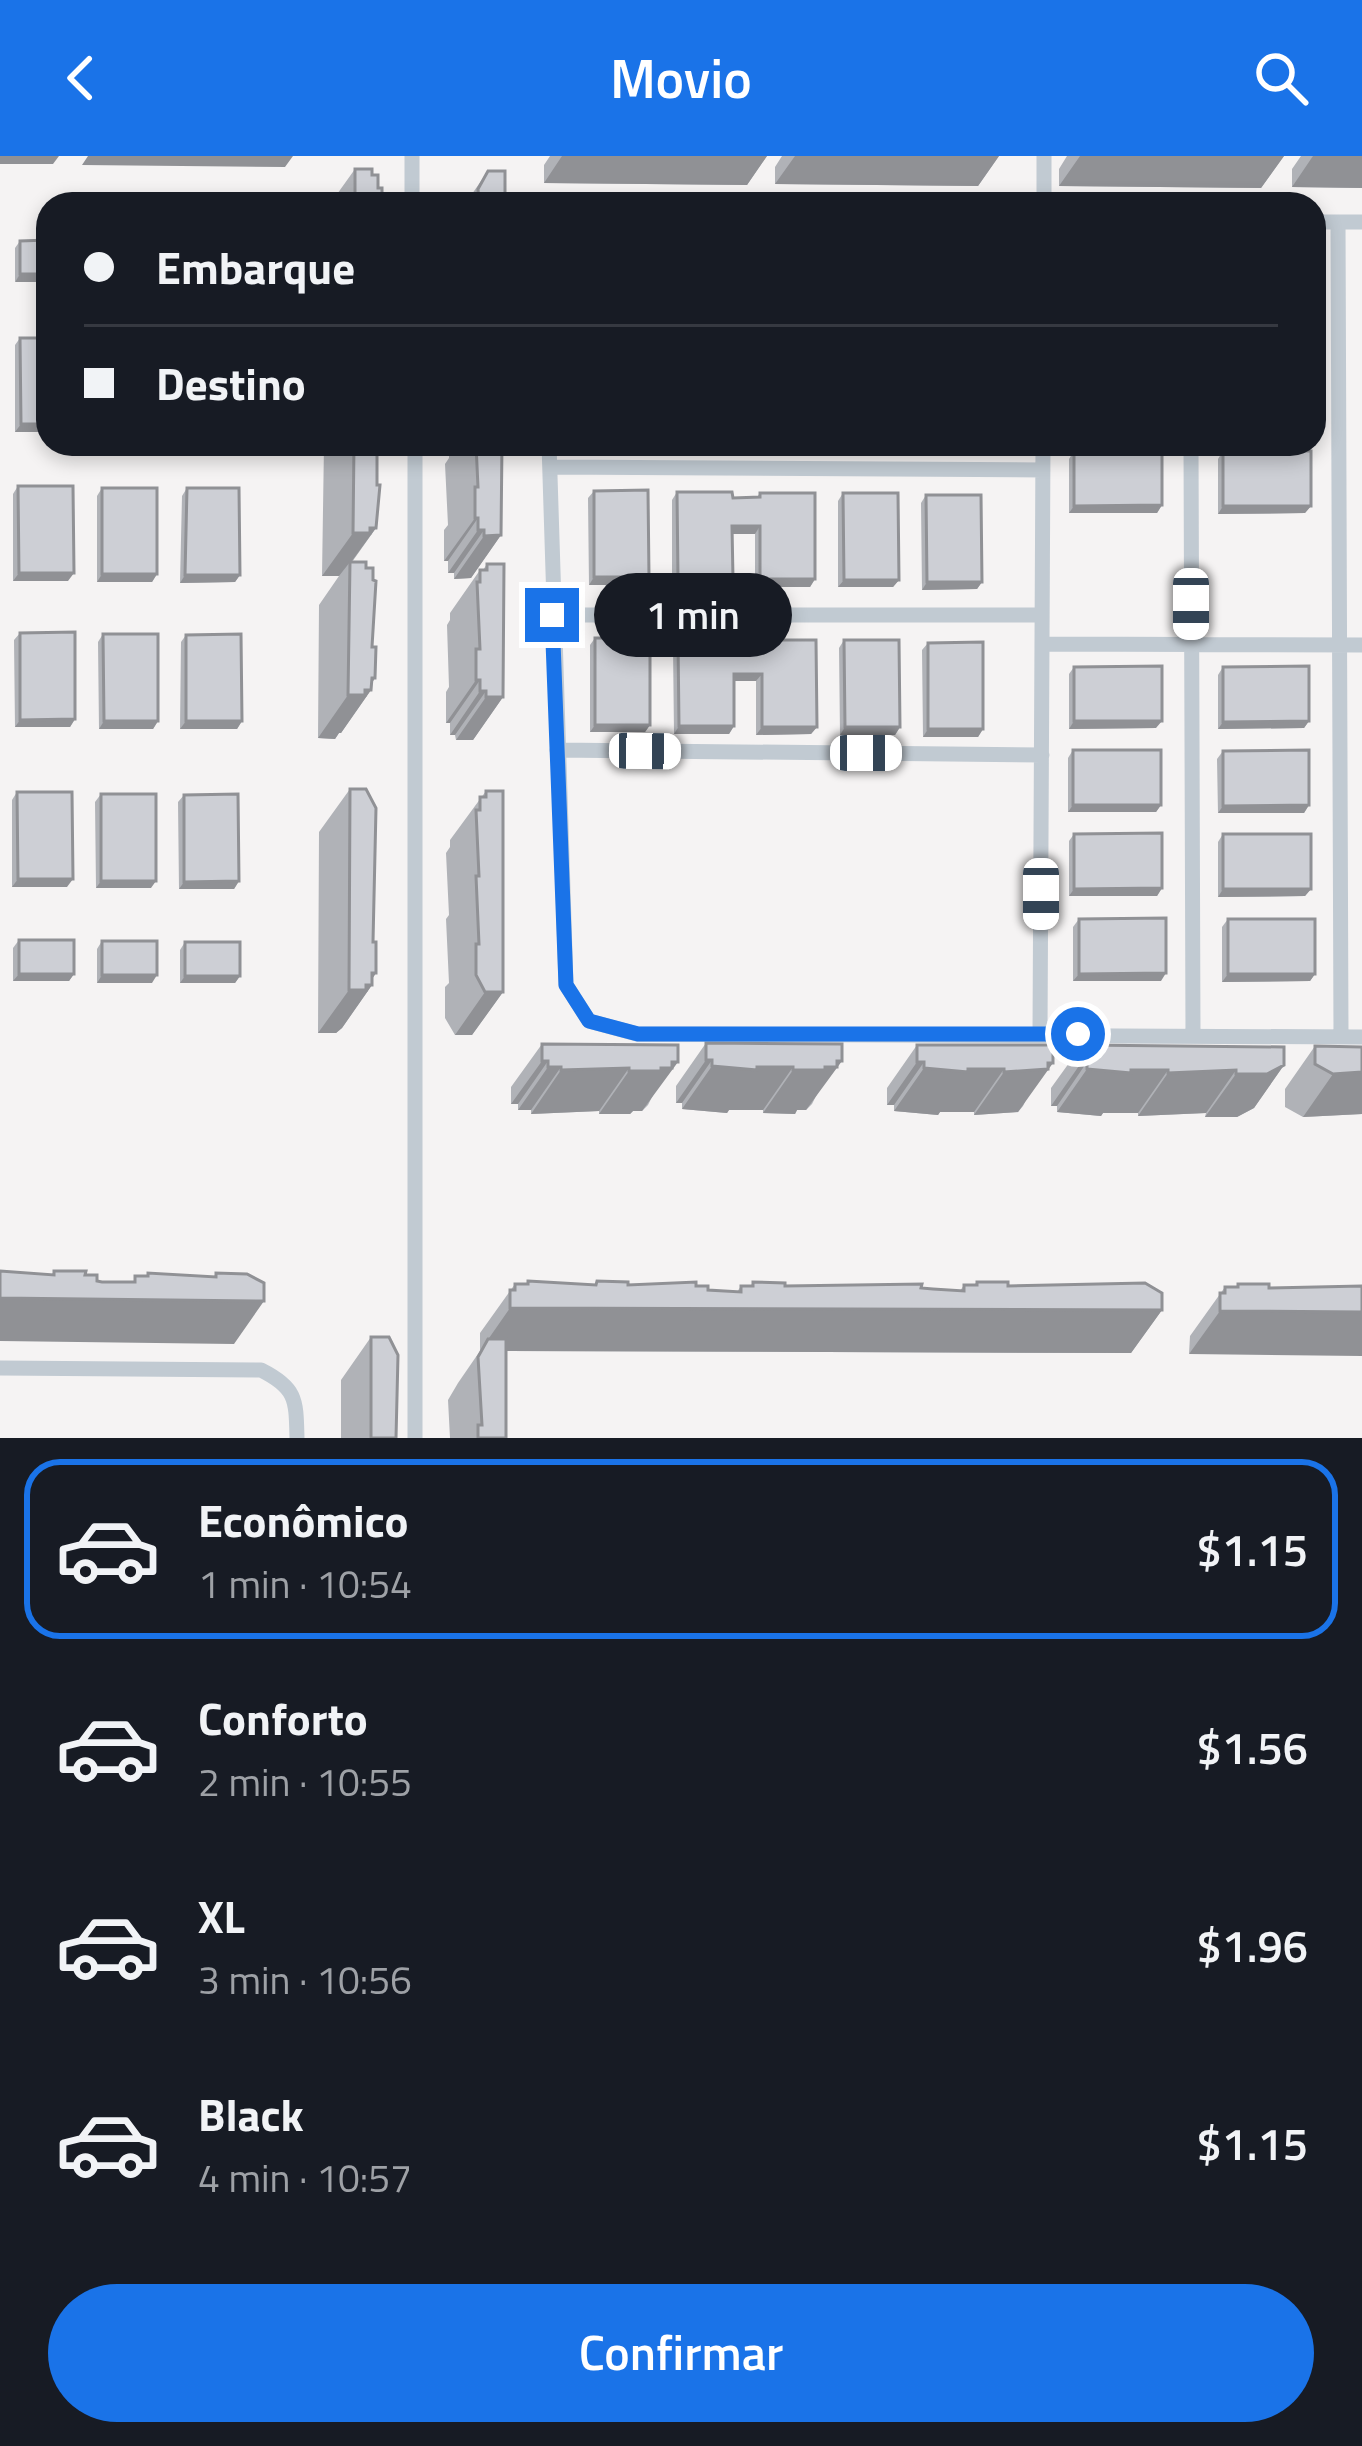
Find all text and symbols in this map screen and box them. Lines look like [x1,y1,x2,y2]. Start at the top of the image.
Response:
text: Movio [610,37,752,119]
icon: back [48,45,114,111]
icon: search [1248,45,1314,111]
text: Embarque [156,233,355,301]
text: Destino [156,349,306,417]
car [1173,568,1209,640]
callout: 1 min [594,573,792,657]
text: 1 min [646,585,740,644]
route end [525,588,579,642]
car [609,732,681,770]
car [830,735,902,771]
car [1023,858,1059,930]
route start [1051,1007,1105,1061]
text: Econômico [198,1486,409,1554]
icon: car [54,1495,162,1603]
text: $1.15 [1196,1515,1308,1583]
text: 1 min · 10:54 [198,1554,412,1613]
text: Conforto [198,1684,368,1752]
icon: car [54,1693,162,1801]
text: $1.56 [1196,1713,1308,1781]
text: 2 min · 10:55 [198,1752,412,1811]
text: XL [198,1882,245,1950]
icon: car [54,1891,162,1999]
text: $1.96 [1196,1911,1308,1979]
text: 3 min · 10:56 [198,1950,412,2009]
text: Black [198,2080,304,2148]
icon: car [54,2089,162,2197]
text: $1.15 [1196,2109,1308,2177]
text: 4 min · 10:57 [198,2148,412,2207]
button: Confirmar [48,2284,1314,2422]

